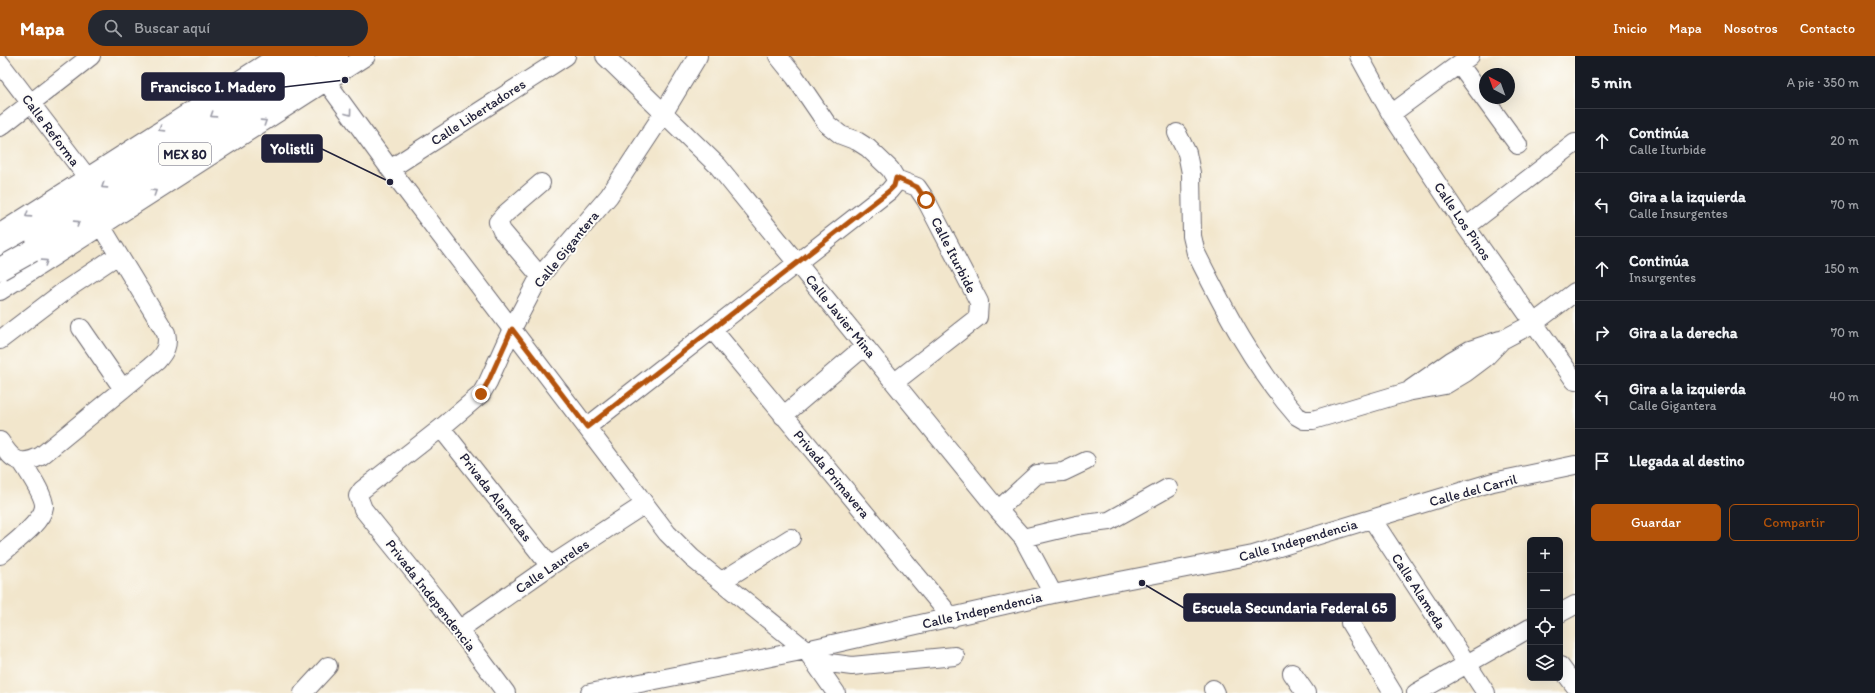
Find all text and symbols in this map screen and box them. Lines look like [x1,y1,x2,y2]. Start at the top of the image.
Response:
search box [88,10,368,46]
text: Mapa [20,17,64,40]
icon: search [102,17,124,39]
text: Buscar aquí [134,19,210,37]
text: Inicio [1613,20,1647,37]
text: Mapa [1669,20,1702,37]
text: Nosotros [1724,20,1778,37]
text: Contacto [1800,20,1855,37]
north arrow [1479,68,1515,104]
text: 5 min [1591,72,1631,92]
callout: Francisco I. Madero [142,73,284,100]
street label: Calle Libertadores [428,75,529,149]
text: A pie · 350 m [1787,75,1859,90]
text: Francisco I. Madero [150,78,276,96]
street label: Calle Reforma [18,91,83,170]
one-way arrow [345,109,352,116]
one-way arrow [210,110,217,118]
one-way arrow [259,119,266,126]
text: Continúa [1629,124,1689,142]
one-way arrow [158,125,165,132]
icon: ahead [1591,130,1613,152]
text: 20 m [1830,133,1859,148]
callout: Yolistli [262,135,322,162]
text: Yolistli [269,140,314,158]
text: Calle Iturbide [1629,142,1706,157]
road number: MEX 80 [159,143,211,165]
street label: Calle Los Pinos [1430,179,1495,264]
one-way arrow [101,181,108,189]
text: Gira a la izquierda [1629,188,1746,206]
one-way arrow [150,189,157,197]
route start [917,191,935,209]
icon: left [1591,194,1613,216]
text: 70 m [1831,197,1859,212]
text: Calle Insurgentes [1629,206,1728,221]
street label: Calle Gigantera [530,207,603,291]
one-way arrow [26,210,33,217]
street label: Calle Iturbide [927,214,980,296]
one-way arrow [73,220,80,227]
text: Continúa [1629,252,1689,270]
icon: ahead [1591,258,1613,280]
one-way arrow [41,259,48,267]
text: 150 m [1824,261,1859,276]
text: Insurgentes [1629,270,1696,285]
street label: Calle Javier Mina [802,271,880,362]
icon: right [1591,322,1613,344]
text: Gira a la derecha [1629,324,1738,342]
text: 70 m [1831,325,1859,340]
text: Gira a la izquierda [1629,380,1746,398]
route end [472,385,490,403]
icon: left [1591,386,1613,408]
text: 40 m [1829,389,1859,404]
text: Calle Gigantera [1629,398,1717,413]
street label: Privada Primavera [790,427,874,522]
street label: Privada Alamedas [456,450,535,545]
icon: arrive [1591,450,1613,472]
text: Llegada al destino [1629,452,1745,470]
street label: Calle del Carril [1427,471,1519,510]
button: Guardar [1591,504,1721,541]
button: Compartir [1729,504,1859,541]
street label: Calle Independencia [1237,515,1360,566]
street label: Privada Independencia [382,536,480,655]
street label: Calle Laureles [512,536,592,597]
map controls [1527,537,1563,681]
button: + [1527,537,1563,573]
street label: Calle Alameda [1388,550,1449,632]
button: − [1527,573,1563,609]
street label: Calle Independencia [921,588,1044,633]
callout: Escuela Secundaria Federal 65 [1184,594,1395,621]
text: Escuela Secundaria Federal 65 [1193,599,1388,617]
button: locate [1527,609,1563,645]
button: layers [1527,645,1563,681]

